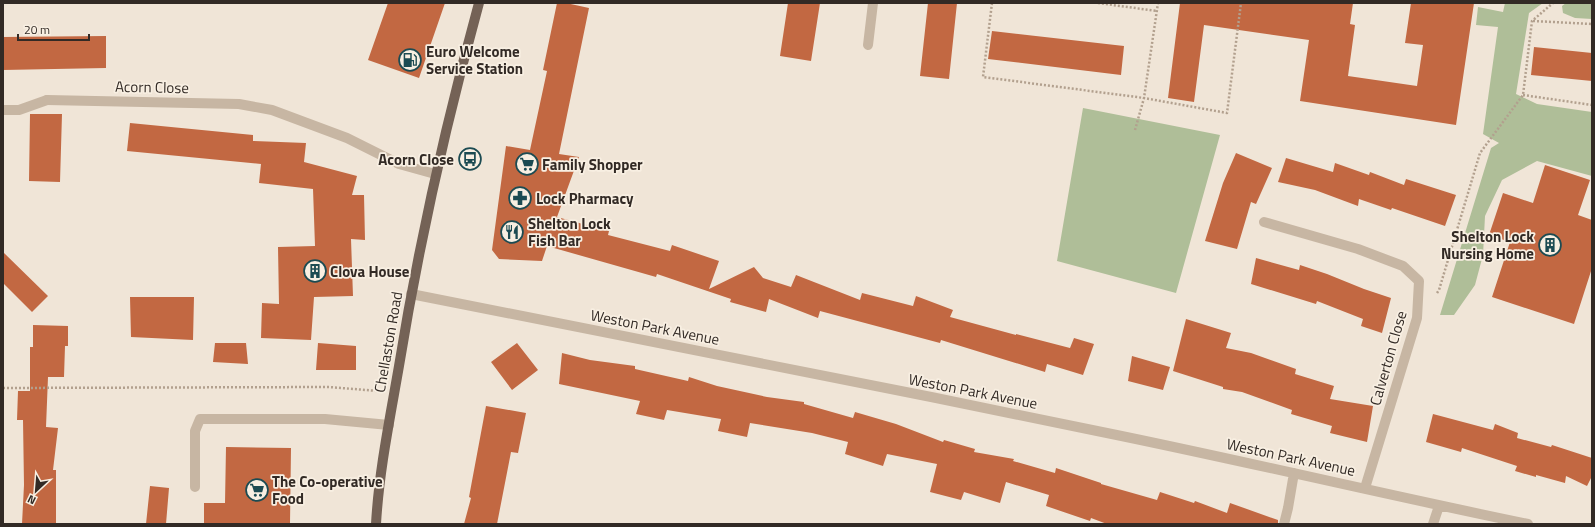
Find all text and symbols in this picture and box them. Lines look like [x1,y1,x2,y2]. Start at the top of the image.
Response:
scale bar [18,16,89,42]
text: 20 m [24,20,50,39]
place label: Euro Welcome Service Station [426,40,523,80]
fuel station icon: Euro Welcome Service Station [397,47,423,73]
street label: Acorn Close [115,75,189,99]
bus stop icon: Acorn Close [457,146,483,172]
place label: Acorn Close [378,148,454,171]
supermarket icon: Family Shopper [514,151,540,177]
place label: Family Shopper [542,153,643,176]
pharmacy icon: Lock Pharmacy [507,185,533,211]
place label: Lock Pharmacy [536,187,634,210]
place label: Shelton Lock Fish Bar [528,212,611,252]
restaurant icon: Shelton Lock Fish Bar [499,219,525,245]
place label: Shelton Lock Nursing Home [1441,225,1534,265]
building icon: Shelton Lock Nursing Home [1537,232,1563,258]
building icon: Clova House [302,258,328,284]
place label: Clova House [330,260,410,283]
street label: Chellaston Road [368,290,408,394]
street label: Weston Park Avenue [589,303,721,351]
street label: Calverton Close [1363,308,1413,408]
street label: Weston Park Avenue [907,367,1039,415]
street label: Weston Park Avenue [1225,432,1357,482]
place label: The Co-operative Food [272,470,383,510]
north arrow [16,471,56,511]
supermarket icon: The Co-operative Food [244,477,270,503]
text: N [25,491,39,509]

